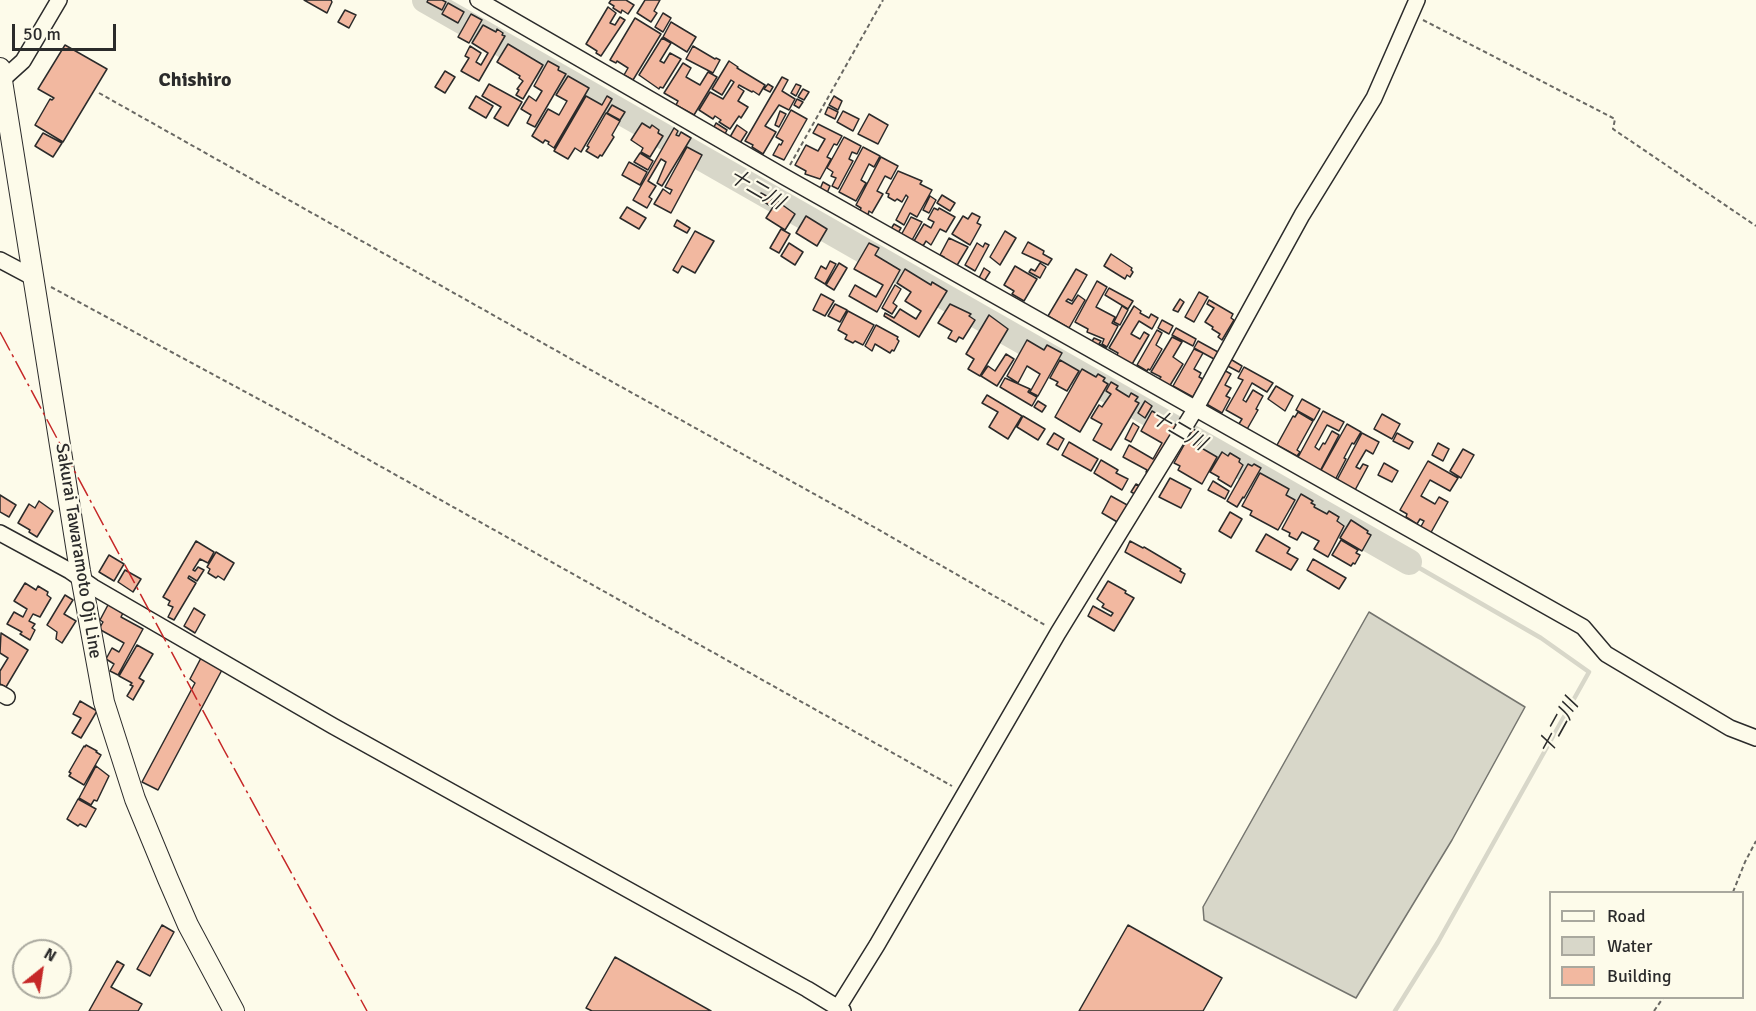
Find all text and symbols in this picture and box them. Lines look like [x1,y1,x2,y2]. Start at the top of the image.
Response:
scale bar [15,12,118,50]
text: 50 m [23,23,61,45]
district label: Chishiro [159,69,231,93]
water label: 十二川 [724,165,788,215]
water label: 十二川 [1146,406,1210,456]
street label: Sakurai Tawaramoto Oji Line [50,442,106,660]
water label: 十二川 [1534,695,1584,759]
legend [1549,891,1744,999]
text: Road [1607,905,1646,927]
text: Water [1607,935,1652,957]
north arrow [12,939,72,999]
text: N [40,944,60,967]
text: Building [1607,965,1671,987]

